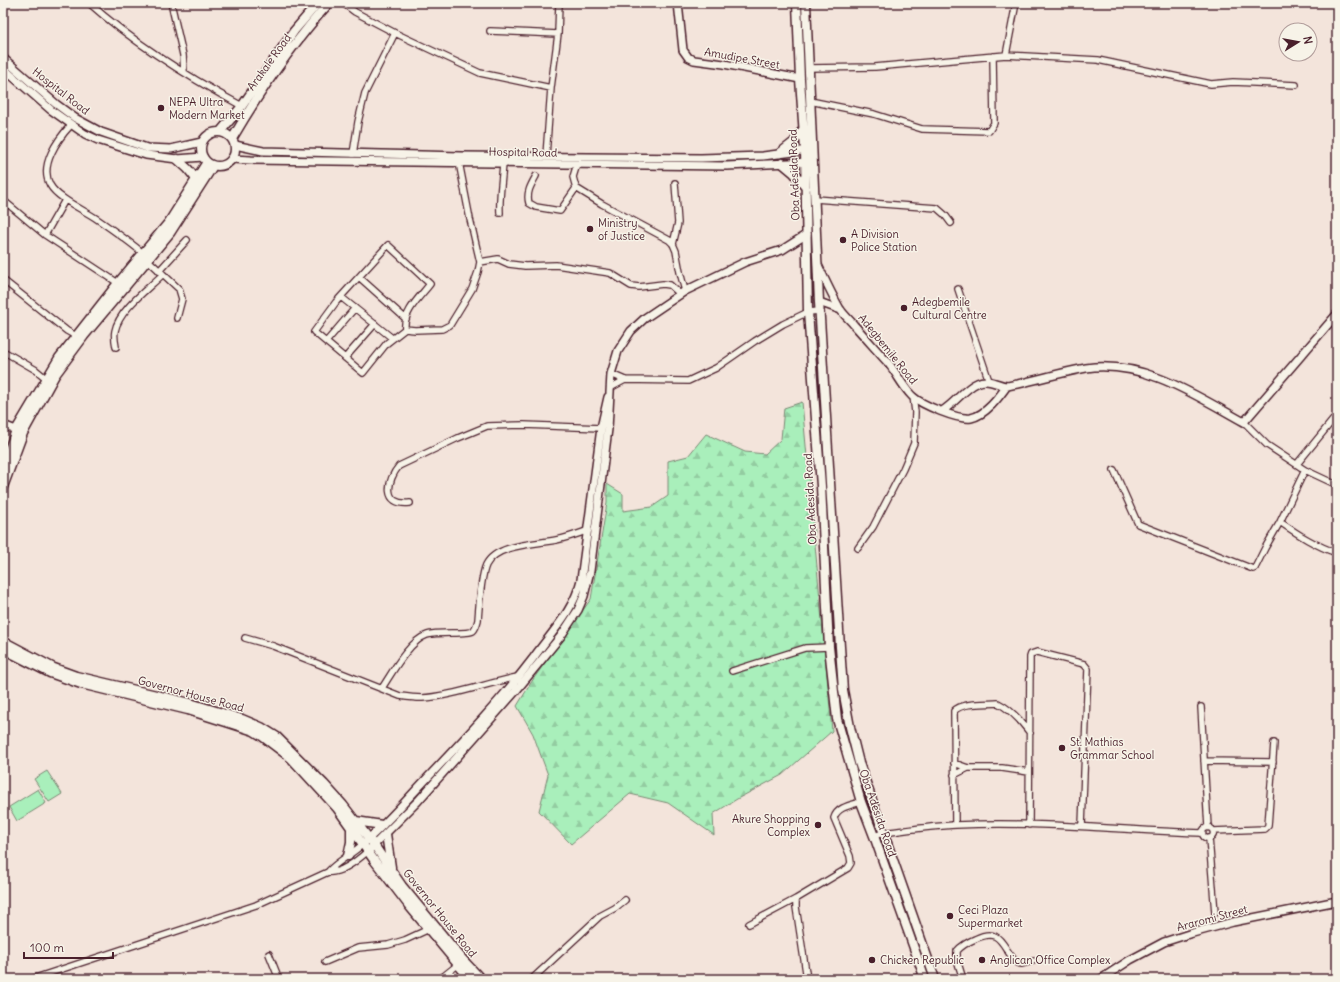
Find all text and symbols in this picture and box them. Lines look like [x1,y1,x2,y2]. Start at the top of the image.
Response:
north arrow [1278,22,1318,62]
street label: Arakale Road [244,31,294,93]
text: N [1300,35,1315,45]
street label: Amudipe Street [703,44,781,72]
street label: Hospital Road [30,64,93,118]
place label: NEPA Ultra Modern Market [169,95,245,122]
marker: NEPA Ultra Modern Market [156,103,166,113]
street label: Oba Adesida Road [785,128,803,221]
street label: Hospital Road [489,144,558,160]
place label: Ministry of Justice [598,216,645,243]
marker: Ministry of Justice [585,224,595,234]
place label: A Division Police Station [851,227,917,254]
marker: A Division Police Station [838,235,848,245]
place label: Adegbemile Cultural Centre [912,295,987,322]
marker: Adegbemile Cultural Centre [899,303,909,313]
street label: Adegbemile Road [855,311,921,387]
street label: Oba Adesida Road [801,452,819,545]
street label: Governor House Road [136,673,246,715]
place label: St. Mathias Grammar School [1070,735,1154,762]
marker: St. Mathias Grammar School [1057,743,1067,753]
street label: Oba Adesida Road [856,767,900,859]
place label: Akure Shopping Complex [732,812,811,839]
marker: Akure Shopping Complex [813,820,823,830]
street label: Governor House Road [400,866,480,960]
street label: Araromi Street [1175,902,1249,934]
place label: Ceci Plaza Supermarket [958,903,1023,930]
marker: Ceci Plaza Supermarket [945,911,955,921]
scale bar [24,934,113,960]
text: 100 m [30,940,64,955]
place label: Chicken Republic [880,953,964,967]
place label: Anglican Office Complex [990,953,1111,967]
marker: Chicken Republic [867,955,877,965]
marker: Anglican Office Complex [977,955,987,965]

